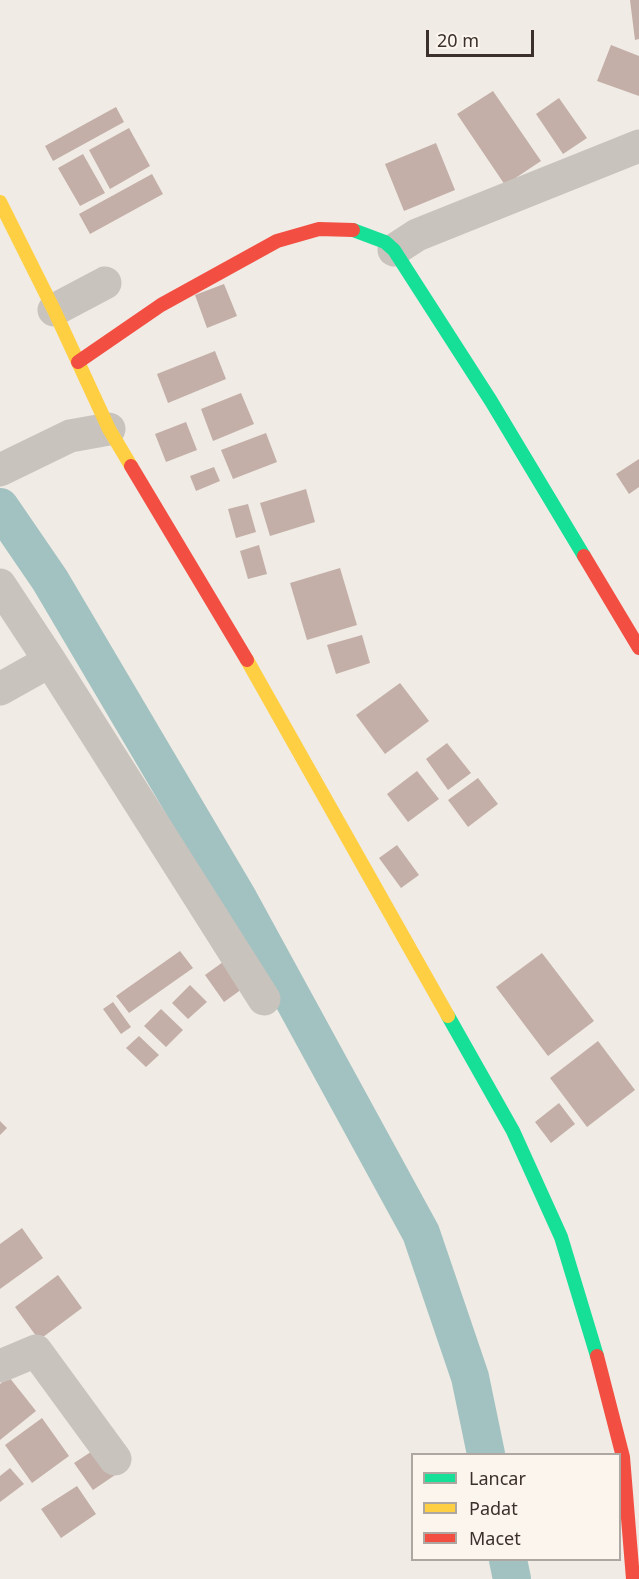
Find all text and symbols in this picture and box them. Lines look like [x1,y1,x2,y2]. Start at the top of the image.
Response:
scale bar [429,18,537,56]
text: 20 m [437,28,479,52]
legend [411,1453,621,1561]
text: Lancar [469,1466,526,1490]
text: Padat [469,1496,518,1520]
text: Macet [469,1526,521,1550]

